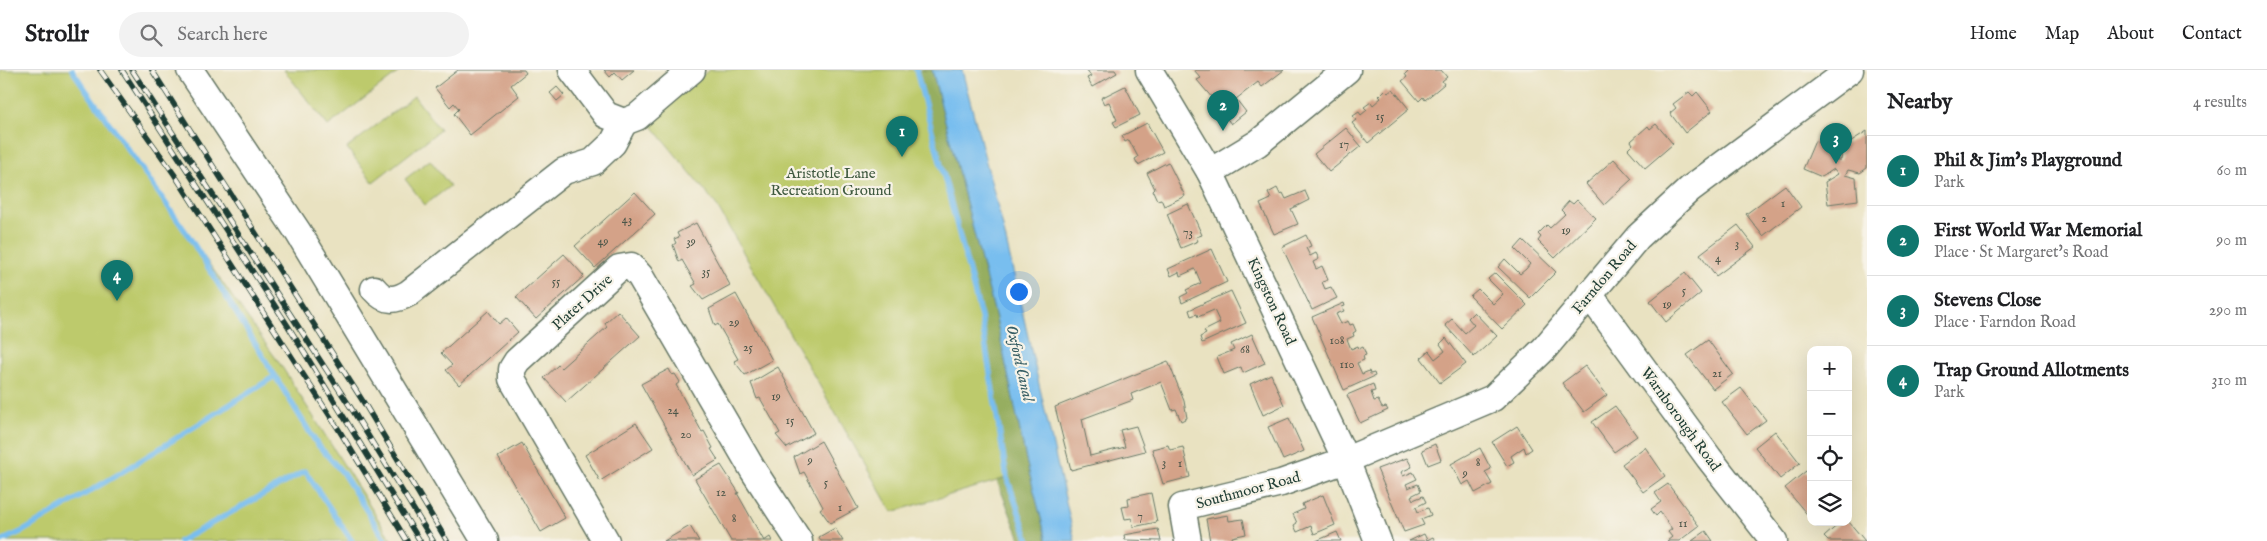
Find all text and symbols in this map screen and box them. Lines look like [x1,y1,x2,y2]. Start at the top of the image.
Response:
search box [119,12,469,57]
text: Strollr [25,19,89,50]
icon: search [137,21,165,49]
text: Search here [177,23,268,47]
text: Home [1970,23,2017,46]
text: Map [2045,23,2079,46]
text: About [2107,23,2154,46]
text: Contact [2182,23,2242,46]
text: Nearby [1887,89,1952,116]
pin: 2 [1207,90,1239,131]
text: 4 results [2193,93,2247,113]
house number: 15 [1376,109,1385,124]
pin: 1 [886,116,918,157]
pin: 3 [1820,123,1852,164]
house number: 17 [1339,137,1349,152]
text: Phil & Jim's Playground [1934,149,2122,173]
text: 1 [1900,161,1906,181]
text: 60 m [2217,161,2247,181]
park label: Aristotle Lane Recreation Ground [770,164,893,200]
text: Park [1934,173,1964,193]
house number: 1 [1781,196,1785,211]
house number: 2 [1761,211,1767,226]
house number: 43 [622,212,632,227]
text: First World War Memorial [1934,219,2142,243]
house number: 19 [1561,223,1571,238]
house number: 73 [1183,225,1193,240]
text: 2 [1899,231,1907,251]
text: 90 m [2216,231,2247,251]
house number: 49 [597,234,609,249]
house number: 39 [686,234,696,249]
street label: Farndon Road [1568,236,1641,318]
house number: 3 [1735,236,1739,251]
text: Place · St Margaret's Road [1934,243,2108,263]
house number: 4 [1715,251,1721,266]
street label: Kingston Road [1243,254,1301,349]
pin: 4 [101,260,133,301]
house number: 35 [702,264,711,279]
street label: Plater Drive [548,270,617,335]
house number: 55 [552,274,561,289]
your location [1006,279,1032,305]
house number: 5 [1682,283,1687,298]
text: Stevens Close [1934,289,2041,313]
house number: 19 [1662,297,1672,312]
text: 3 [1900,301,1906,321]
text: 290 m [2209,301,2247,321]
text: Place · Farndon Road [1934,313,2076,333]
house number: 29 [729,315,739,330]
water label: Oxford Canal [1001,323,1038,405]
house number: 108 [1329,333,1345,348]
house number: 25 [743,340,754,355]
house number: 68 [1240,342,1250,357]
map controls [1807,346,1852,526]
button: + [1807,346,1852,391]
house number: 110 [1340,357,1354,372]
text: Trap Ground Allotments [1934,359,2129,383]
street label: Warnborough Road [1636,364,1725,476]
house number: 21 [1712,366,1722,381]
text: 4 [1899,371,1907,391]
text: 310 m [2211,371,2247,391]
text: Park [1934,383,1964,403]
house number: 19 [771,389,781,404]
button: − [1807,391,1852,436]
house number: 24 [667,403,679,418]
house number: 15 [786,413,795,428]
house number: 20 [680,427,692,442]
button: locate [1807,436,1852,481]
house number: 9 [806,453,813,468]
house number: 3 [1162,455,1166,470]
house number: 8 [1476,455,1481,470]
house number: 1 [1178,456,1182,471]
house number: 9 [1461,466,1468,481]
street label: Southmoor Road [1194,467,1303,514]
house number: 5 [824,475,829,490]
button: layers [1807,481,1852,526]
house number: 12 [716,485,726,500]
house number: 1 [838,500,842,515]
house number: 7 [1137,509,1143,524]
house number: 8 [732,511,737,526]
house number: 11 [1679,516,1687,531]

